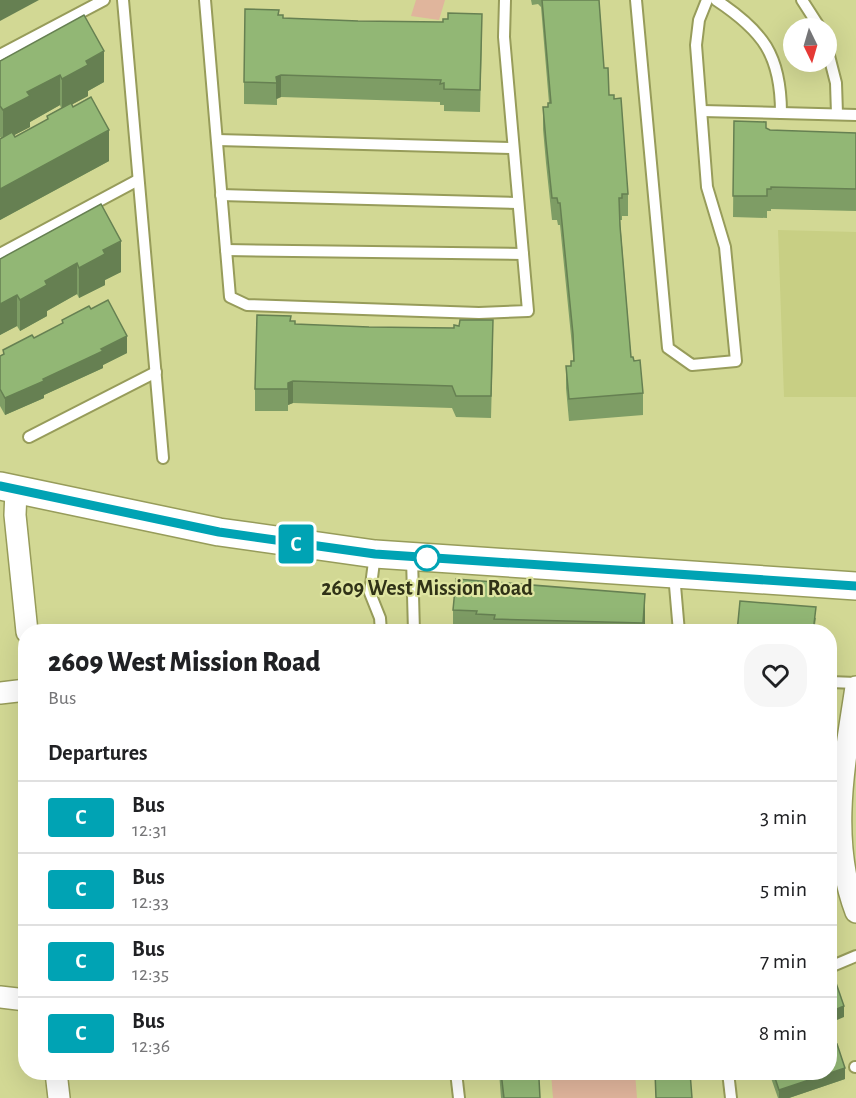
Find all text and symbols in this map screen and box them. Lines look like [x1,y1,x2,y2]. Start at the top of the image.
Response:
north arrow [783,18,837,72]
map controls [783,18,837,72]
line badge: C [276,524,316,564]
text: C [291,534,301,555]
marker: 2609 West Mission Road [414,545,440,571]
place label: 2609 West Mission Road [321,577,533,599]
button: heart [744,644,807,707]
text: 2609 West Mission Road [48,649,320,677]
text: Bus [48,688,76,708]
text: Departures [48,742,148,764]
text: Bus [132,794,165,816]
text: 3 min [760,806,807,828]
text: C [76,807,86,828]
text: 12:31 [132,820,168,840]
text: Bus [132,866,165,888]
text: 5 min [760,878,807,900]
text: C [76,879,86,900]
text: 12:33 [132,892,169,912]
text: Bus [132,938,165,960]
text: 7 min [760,950,807,972]
text: C [76,951,86,972]
text: 12:35 [132,964,169,984]
text: Bus [132,1010,165,1032]
text: 8 min [759,1022,807,1044]
text: C [76,1023,86,1044]
text: 12:36 [132,1036,170,1056]

